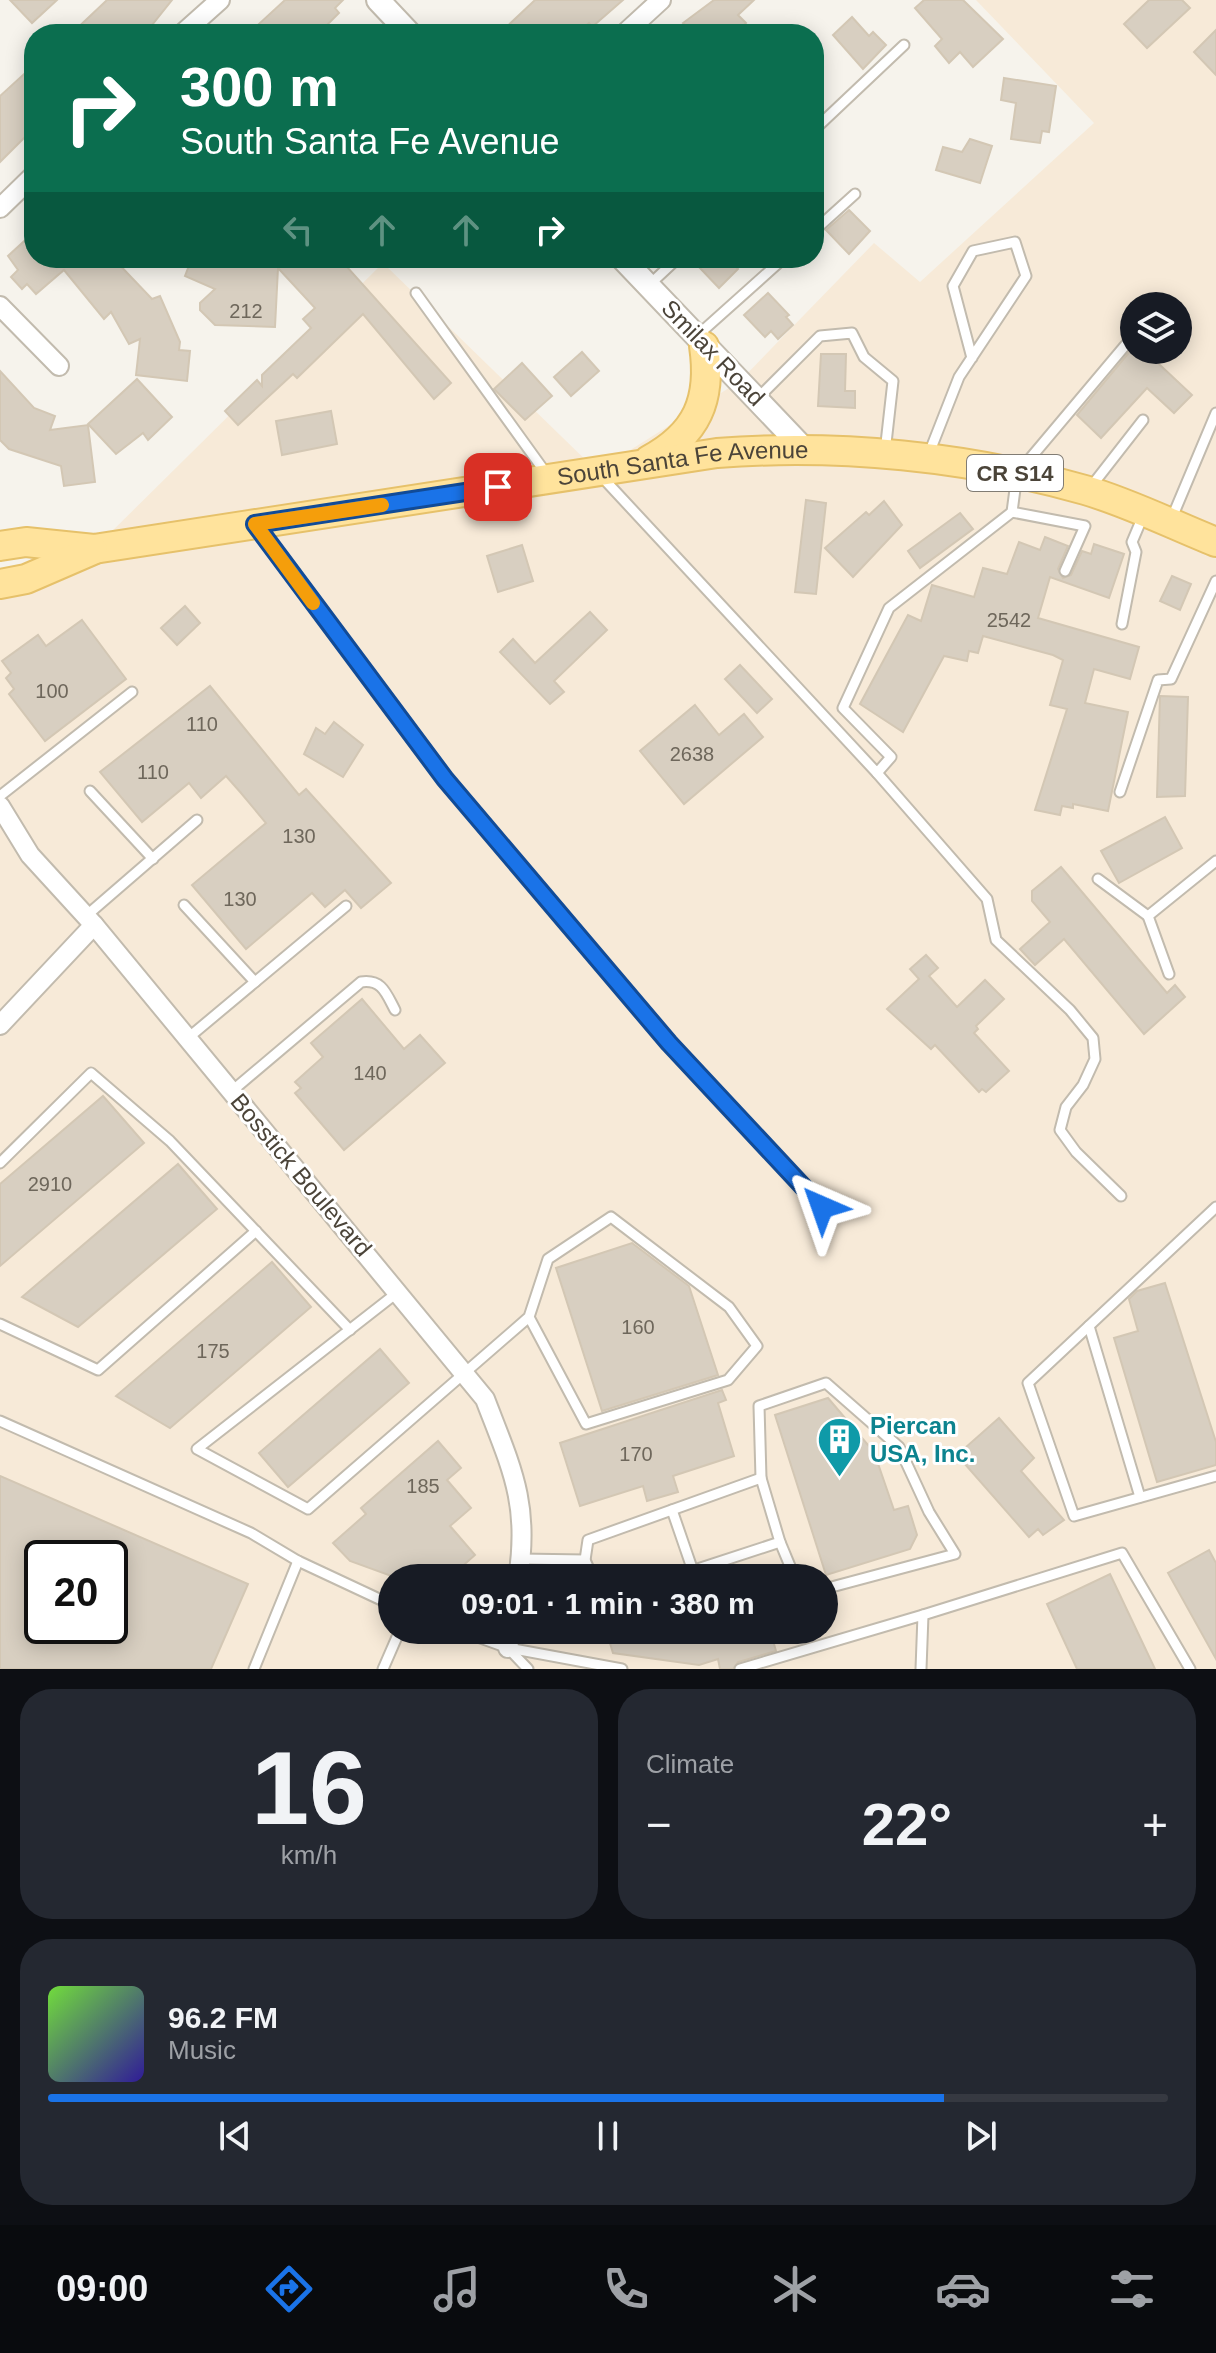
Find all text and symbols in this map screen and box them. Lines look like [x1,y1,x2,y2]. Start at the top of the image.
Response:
text: 300 m [180,55,339,118]
icon: right [48,56,152,160]
text: South Santa Fe Avenue [180,121,560,162]
icon: left [276,208,320,252]
icon: ahead [360,208,404,252]
icon: ahead [444,208,488,252]
icon: right [528,208,572,252]
map controls [1120,292,1192,364]
button: layers [1120,292,1192,364]
street label: Smilax Road [656,294,770,411]
house number: 212 [229,300,263,322]
street label: South Santa Fe Avenue [555,436,809,490]
pin [464,453,532,521]
road number: CR S14 [967,455,1063,491]
icon: arrive [476,465,520,509]
house number: 2542 [987,609,1031,631]
house number: 100 [35,680,69,702]
house number: 110 [186,713,218,735]
house number: 2638 [670,743,714,765]
house number: 110 [137,761,169,783]
house number: 130 [282,825,316,847]
house number: 130 [223,888,257,910]
house number: 140 [353,1062,387,1084]
street label: Bosstick Boulevard [225,1088,377,1262]
position arrow [780,1165,864,1249]
house number: 2910 [28,1173,72,1195]
house number: 160 [621,1316,655,1338]
house number: 175 [196,1340,230,1362]
place label: Piercan USA, Inc. [870,1412,975,1467]
building icon: Piercan USA, Inc. [815,1416,863,1479]
house number: 170 [619,1443,653,1465]
house number: 185 [406,1475,440,1497]
speed limit sign: 20 [24,1540,128,1644]
text: 09:01 · 1 min · 380 m [461,1587,755,1620]
text: 16 [251,1730,367,1846]
text: Climate [646,1749,734,1779]
text: 22° [862,1791,952,1858]
text: − [646,1800,672,1849]
text: + [1142,1800,1168,1849]
text: km/h [281,1840,337,1870]
text: 96.2 FM [168,2001,278,2034]
text: Music [168,2035,236,2065]
icon: previous [213,2114,257,2158]
icon: pause [586,2114,630,2158]
icon: next [959,2114,1003,2158]
icon: directions [261,2261,317,2317]
icon: music [429,2261,485,2317]
icon: phone [598,2261,654,2317]
icon: climate [767,2261,823,2317]
icon: car [935,2261,991,2317]
icon: filters [1104,2261,1160,2317]
text: 09:00 [56,2268,148,2309]

